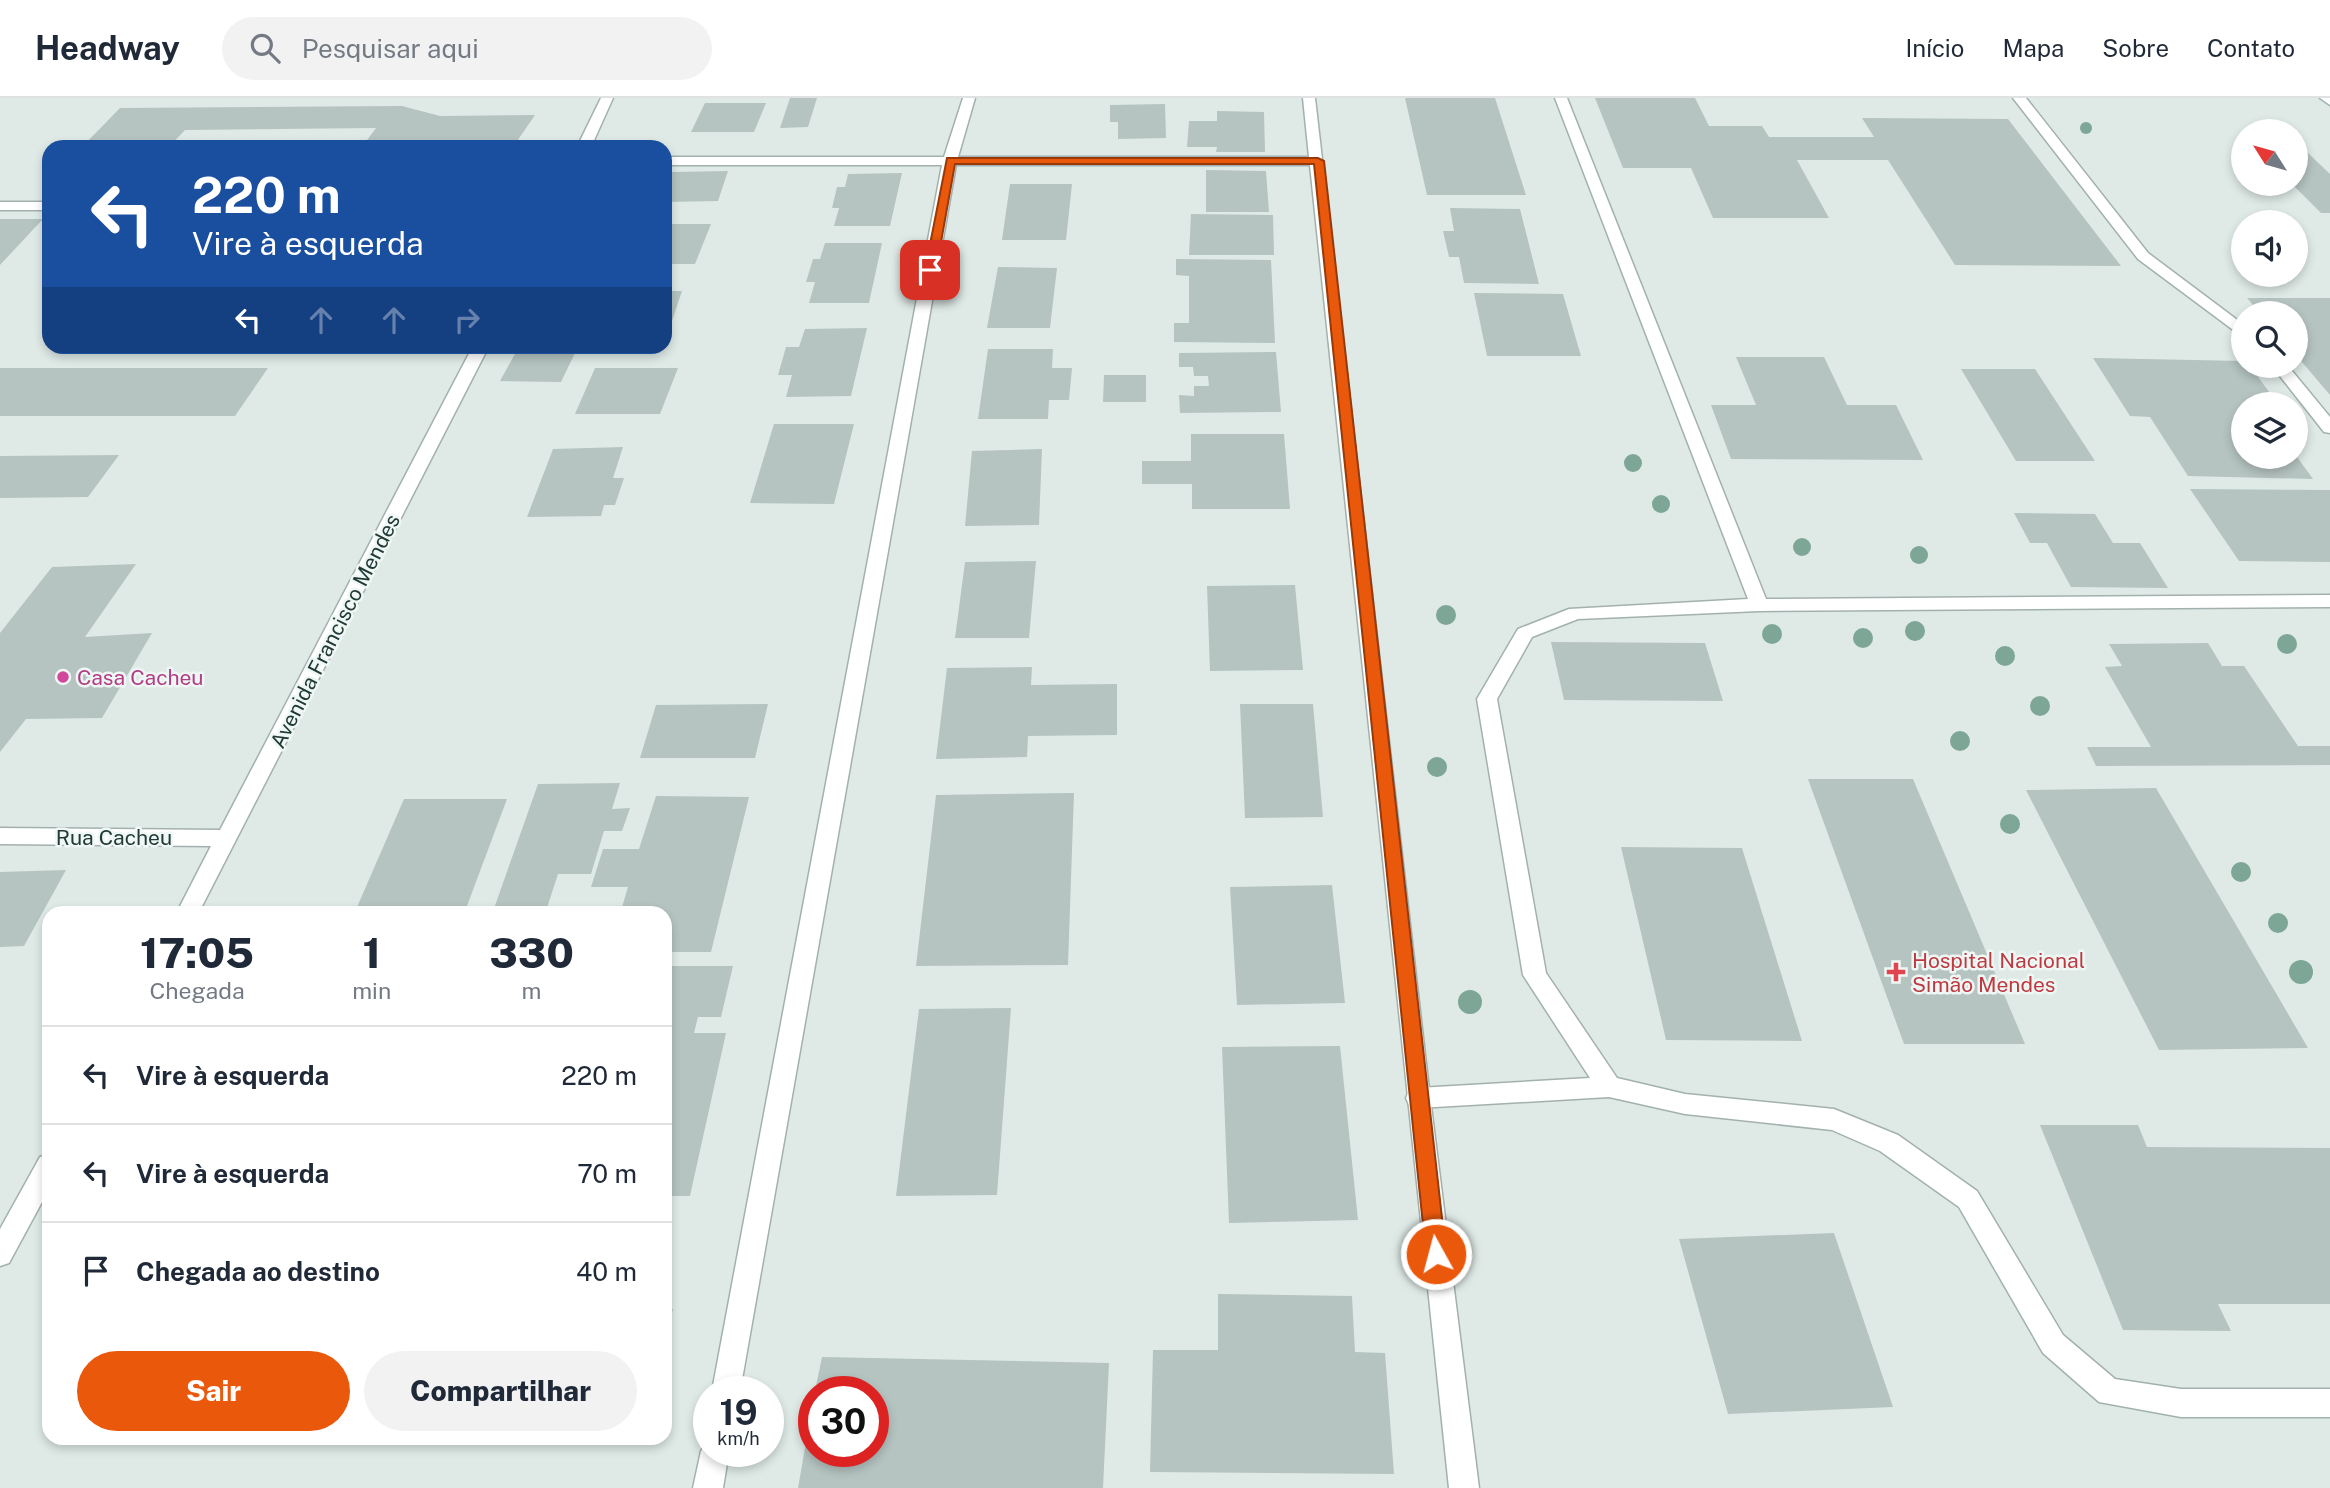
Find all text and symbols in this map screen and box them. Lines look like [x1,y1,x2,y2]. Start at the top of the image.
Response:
search box [222,17,712,80]
text: Headway [35,29,180,67]
icon: search [246,29,284,67]
text: Pesquisar aqui [302,33,479,64]
text: Início [1906,34,1964,62]
text: Mapa [2002,34,2064,62]
text: Sobre [2102,34,2169,62]
text: Contato [2207,34,2295,62]
north arrow [2231,119,2308,196]
map controls [2231,119,2308,469]
text: 220 m [192,166,341,224]
icon: left [77,168,168,259]
button: sound [2231,210,2308,287]
text: Vire à esquerda [192,225,424,262]
pin [900,240,960,300]
icon: arrive [911,251,949,289]
icon: left [229,301,267,339]
icon: ahead [302,301,340,339]
icon: ahead [375,301,413,339]
icon: right [448,301,486,339]
button: search [2231,301,2308,378]
button: layers [2231,392,2308,469]
street label: Avenida Francisco Mendes [265,510,405,752]
place label: Casa Cacheu [77,665,204,690]
marker: Casa Cacheu [55,669,71,685]
street label: Rua Cacheu [56,825,172,850]
text: 17:05 [140,928,254,977]
text: 1 [362,928,381,977]
text: 330 [489,928,574,977]
place label: Hospital Nacional Simão Mendes [1912,948,2085,997]
marker: Hospital Nacional Simão Mendes [1886,962,1906,982]
text: Chegada [149,977,245,1004]
text: min [352,977,391,1004]
text: m [522,977,542,1004]
icon: left [77,1056,115,1094]
text: Vire à esquerda [136,1060,329,1091]
text: 220 m [561,1060,637,1091]
icon: left [77,1154,115,1192]
text: Vire à esquerda [136,1158,329,1189]
text: 70 m [577,1158,637,1189]
position arrow [1399,1217,1473,1291]
icon: arrive [77,1252,115,1290]
text: Chegada ao destino [136,1256,380,1287]
text: 40 m [576,1256,637,1287]
button: Sair [77,1351,350,1431]
button: Compartilhar [364,1351,637,1431]
speed limit sign: 30 [798,1376,889,1467]
text: 19 [719,1392,758,1433]
text: km/h [717,1428,760,1449]

